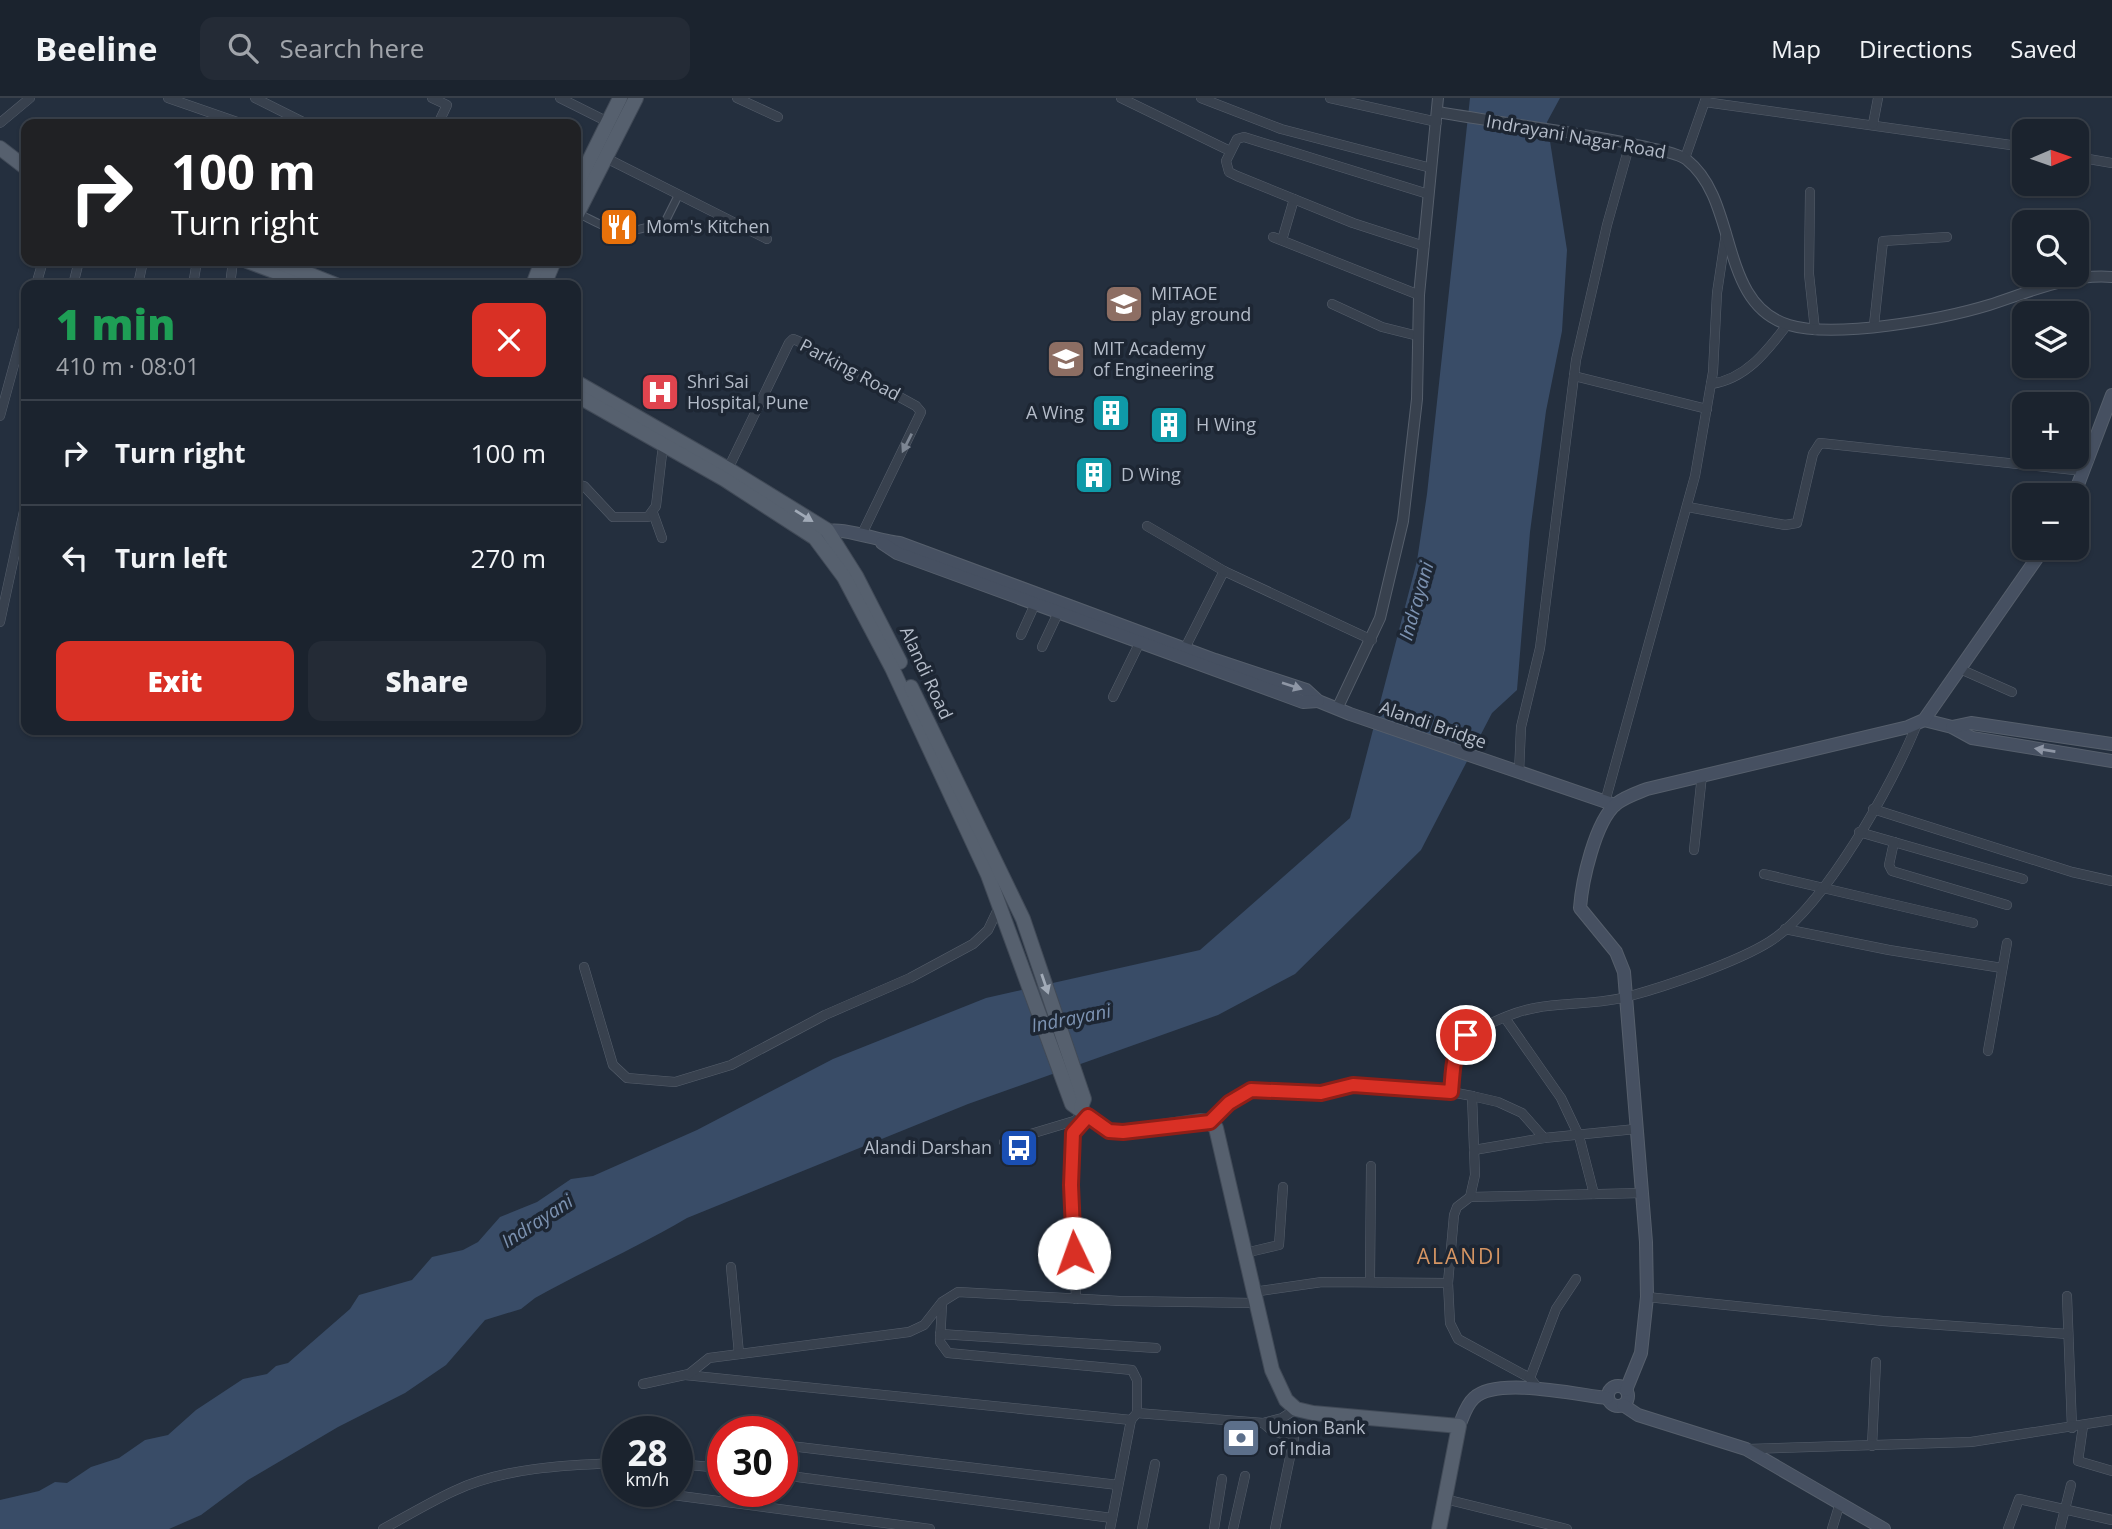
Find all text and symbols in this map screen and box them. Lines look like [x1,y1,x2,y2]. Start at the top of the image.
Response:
search box [200,17,690,80]
text: Beeline [35,26,158,71]
icon: search [224,29,262,67]
text: Search here [280,30,424,66]
text: Map [1771,32,1821,65]
text: Directions [1859,32,1972,65]
text: Saved [2010,32,2077,65]
street label: Indrayani Nagar Road [1484,108,1668,164]
north arrow [2012,119,2090,196]
map controls [2012,119,2089,560]
text: 100 m [171,138,316,204]
icon: right [56,147,147,238]
text: Turn right [171,201,319,244]
restaurant icon: Mom's Kitchen [598,206,640,248]
button: search [2012,210,2089,287]
place label: Mom's Kitchen [646,214,770,238]
place label: MITAOE play ground [1151,281,1251,326]
school or university icon: MITAOE play ground [1103,283,1145,325]
text: 1 min [56,295,175,352]
button: layers [2012,301,2089,378]
button: close [472,303,546,377]
street label: Parking Road [796,333,905,406]
place label: MIT Academy of Engineering [1093,336,1214,381]
school or university icon: MIT Academy of Engineering [1045,338,1087,380]
text: 410 m · 08:01 [56,350,199,382]
place label: Shri Sai Hospital, Pune [687,369,809,414]
hospital icon: Shri Sai Hospital, Pune [639,371,681,413]
building icon: A Wing [1090,392,1132,434]
button: + [2012,392,2089,469]
place label: A Wing [1026,400,1084,424]
building icon: H Wing [1148,404,1190,446]
place label: H Wing [1196,412,1256,436]
one-way arrow [902,433,913,453]
icon: right [56,434,94,472]
text: Turn right [115,435,246,471]
text: 100 m [471,435,546,471]
building icon: D Wing [1073,454,1115,496]
place label: D Wing [1121,462,1181,486]
button: − [2012,483,2089,560]
one-way arrow [794,509,814,522]
icon: left [56,539,94,577]
text: Turn left [115,540,227,576]
text: 270 m [471,540,546,576]
water label: Indrayani [1392,558,1440,643]
street label: Alandi Road [895,622,959,723]
button: Exit [56,641,294,721]
button: Share [308,641,546,721]
one-way arrow [1281,681,1302,691]
street label: Alandi Bridge [1377,695,1490,754]
one-way arrow [2034,744,2056,755]
one-way arrow [1040,973,1051,994]
water label: Indrayani [1029,997,1114,1038]
pin [1436,1005,1496,1065]
icon: arrive [1447,1016,1485,1054]
bus stop icon: Alandi Darshan [998,1127,1040,1169]
place label: Alandi Darshan [864,1135,992,1159]
water label: Indrayani [496,1188,579,1254]
position arrow [1037,1216,1111,1290]
district label: ALANDI [1417,1242,1503,1270]
place label: Union Bank of India [1268,1415,1366,1460]
speed limit sign: 30 [707,1416,798,1507]
bank icon: Union Bank of India [1220,1417,1262,1459]
text: 28 [627,1429,668,1476]
text: km/h [626,1467,669,1491]

